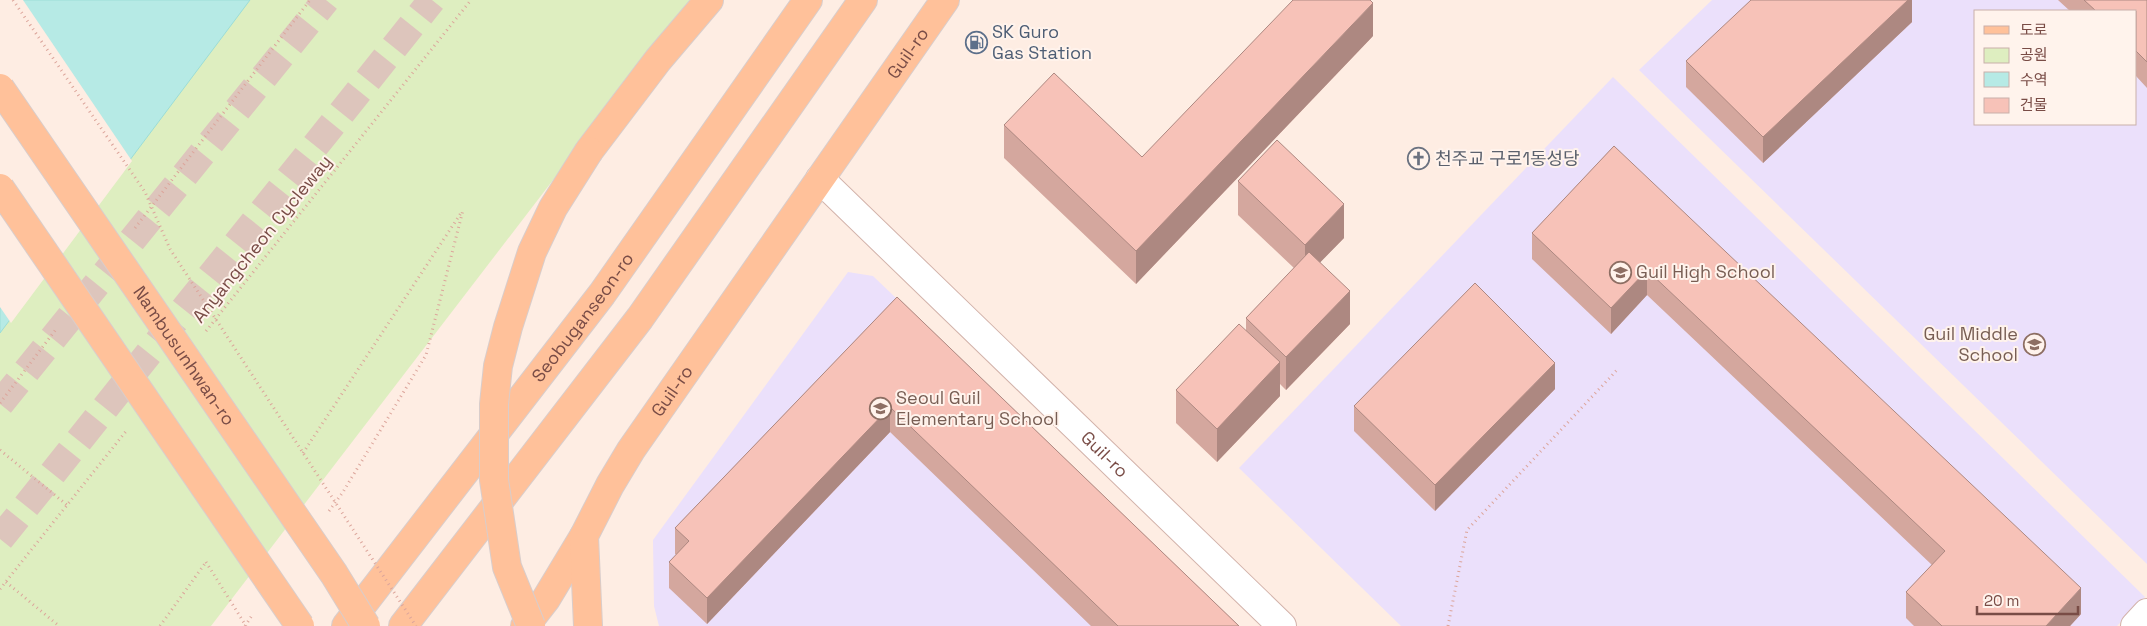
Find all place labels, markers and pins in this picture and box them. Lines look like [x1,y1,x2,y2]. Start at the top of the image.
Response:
place label: SK Guro Gas Station [992,20,1092,64]
fuel station icon: SK Guro Gas Station [964,30,988,54]
church icon: 천주교 구로1동성당 [1407,147,1431,171]
place label: 천주교 구로1동성당 [1435,147,1580,170]
school or university icon: Guil High School [1608,260,1632,284]
place label: Guil High School [1636,260,1775,283]
place label: Guil Middle School [1923,322,2018,366]
school or university icon: Guil Middle School [2022,332,2046,356]
place label: Seoul Guil Elementary School [896,386,1059,430]
school or university icon: Seoul Guil Elementary School [868,396,892,420]

